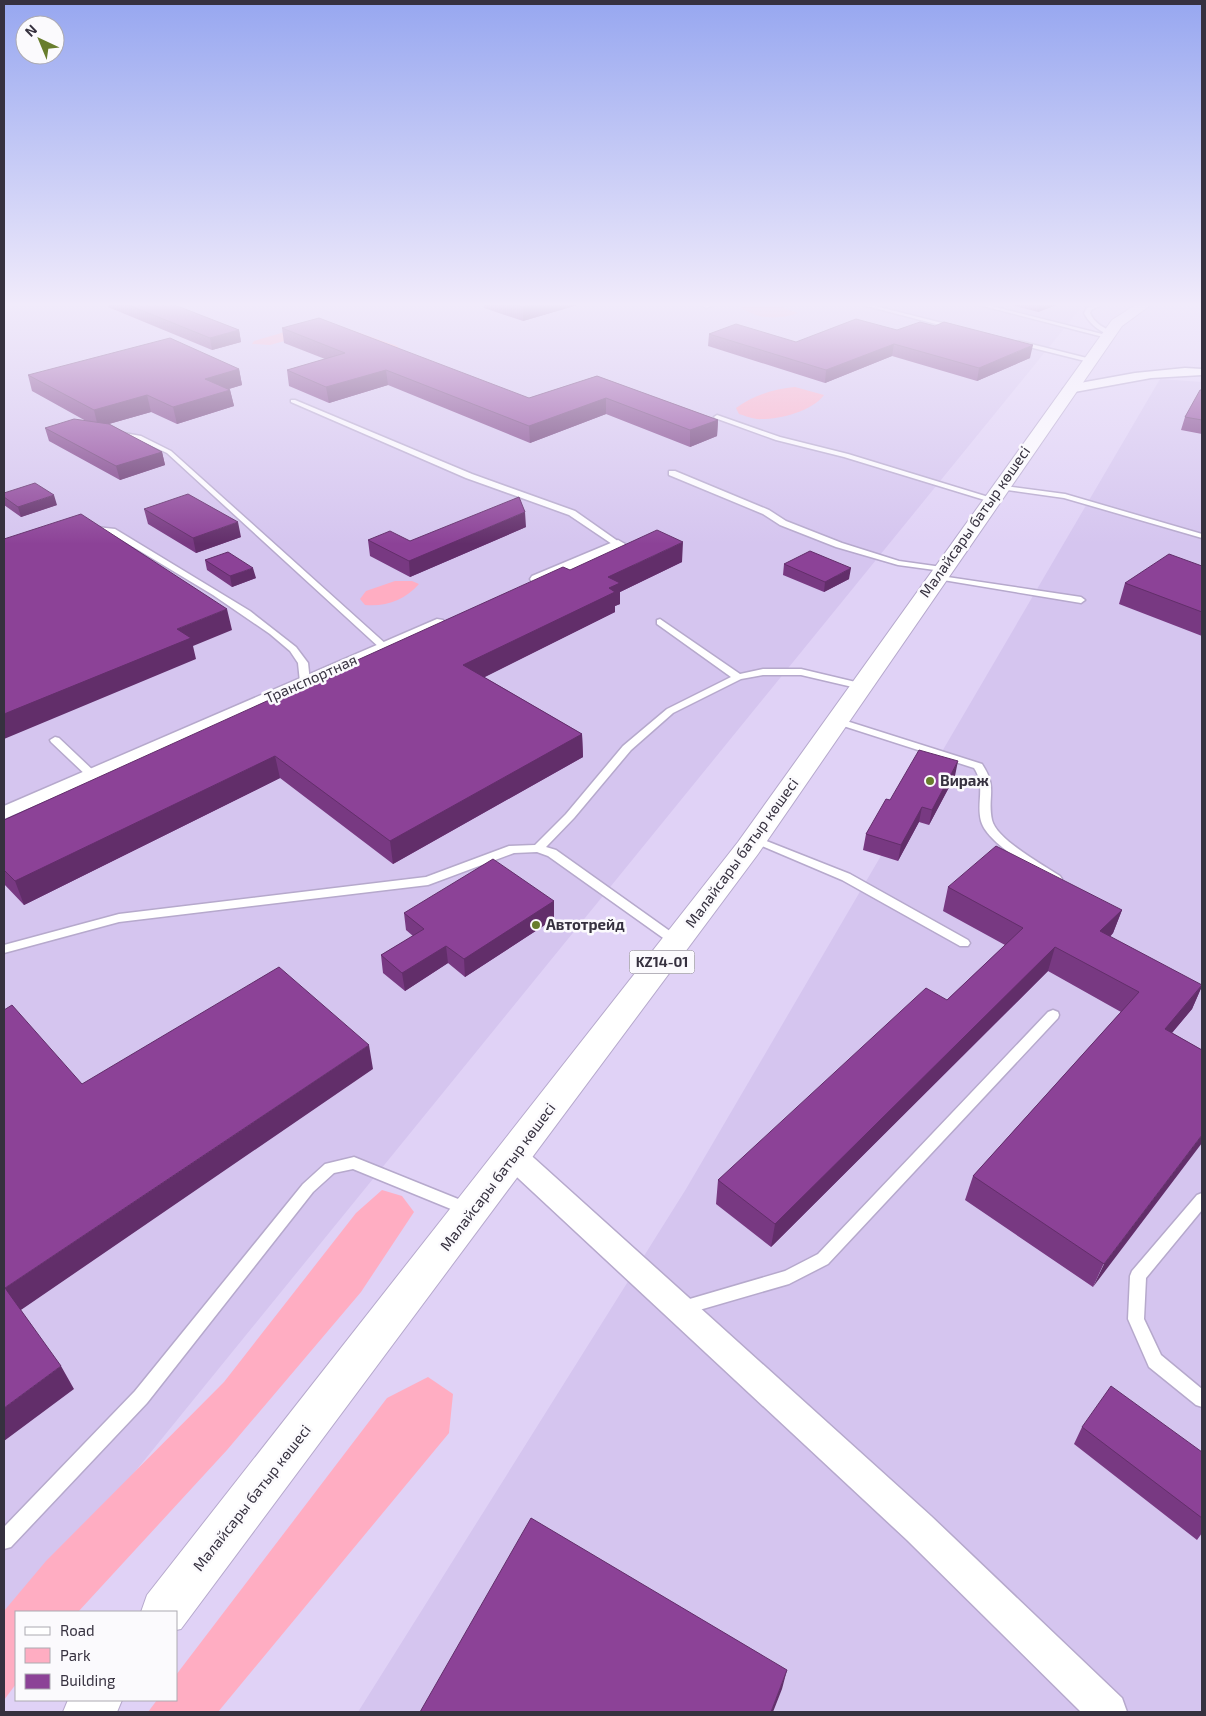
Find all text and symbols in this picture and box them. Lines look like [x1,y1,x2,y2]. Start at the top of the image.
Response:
north arrow [15,15,65,65]
text: N [21,21,40,40]
street label: Малайсары батыр көшесі [915,442,1033,601]
street label: Транспортная [262,650,359,706]
place label: Вираж [940,771,989,789]
street label: Малайсары батыр көшесі [681,774,802,931]
marker: Вираж [924,775,936,787]
place label: Автотрейд [546,915,625,933]
marker: Автотрейд [530,919,542,931]
road number: KZ14-01 [630,950,694,974]
street label: Малайсары батыр көшесі [436,1099,559,1254]
street label: Малайсары батыр көшесі [189,1421,314,1574]
legend [15,1611,178,1701]
text: Road [60,1621,95,1639]
text: Park [60,1646,91,1664]
text: Building [60,1671,116,1689]

